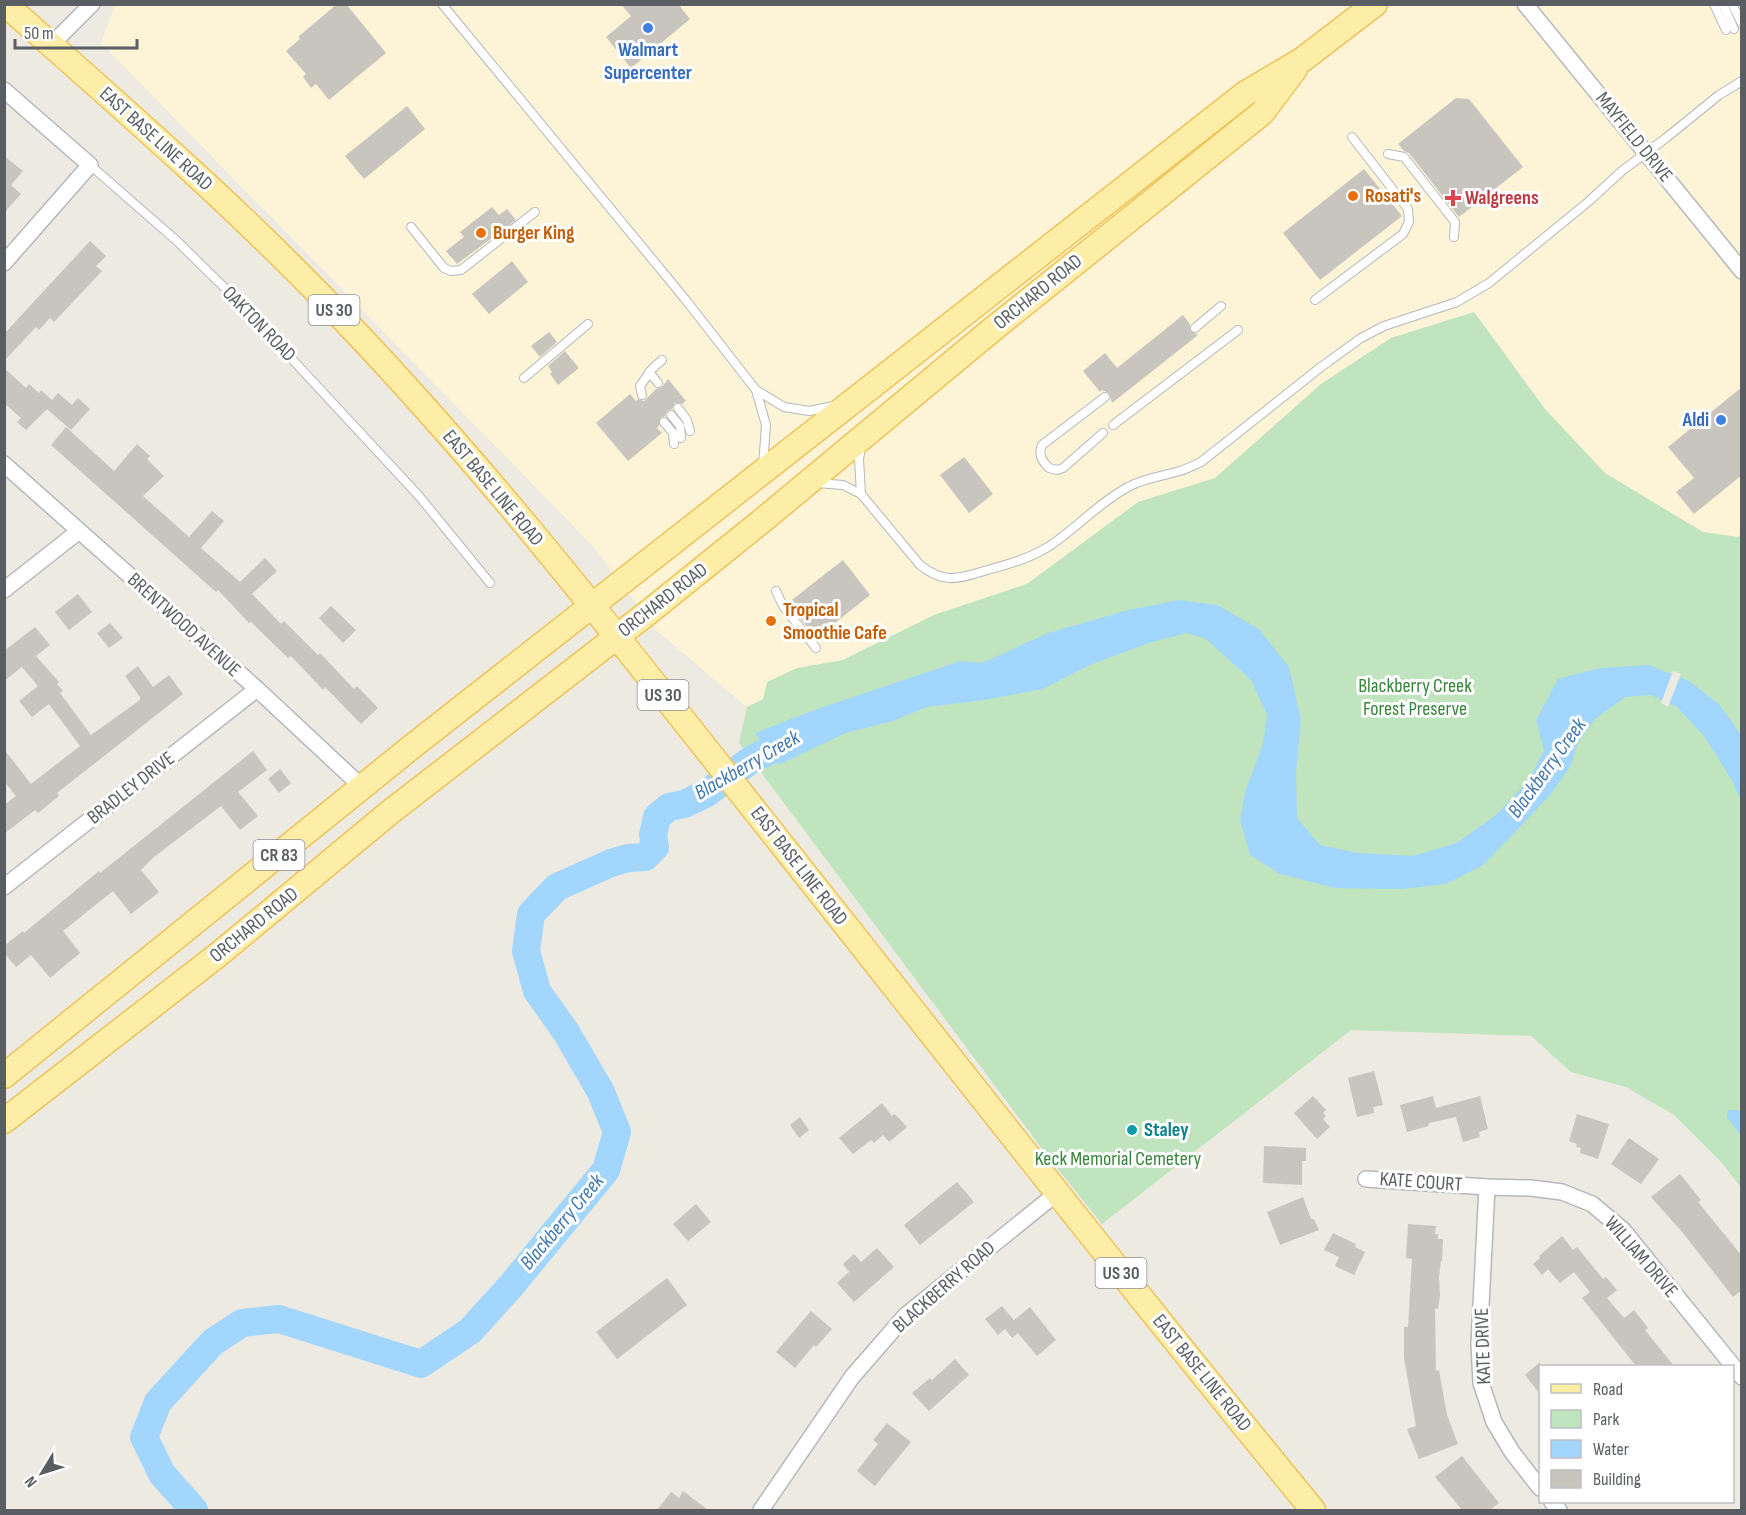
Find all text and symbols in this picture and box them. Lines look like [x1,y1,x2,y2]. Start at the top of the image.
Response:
scale bar [15,12,136,50]
marker: Walmart Supercenter [641,21,655,35]
text: 50 m [24,23,54,44]
place label: Walmart Supercenter [604,38,692,85]
street label: EAST BASE LINE ROAD [94,82,218,196]
street label: MAYFIELD DRIVE [1590,87,1678,187]
place label: Rosati's [1365,184,1421,208]
place label: Walgreens [1465,186,1539,210]
marker: Rosati's [1346,189,1360,203]
marker: Walgreens [1446,191,1460,205]
place label: Burger King [493,221,575,245]
marker: Burger King [474,226,488,240]
street label: ORCHARD ROAD [989,249,1087,335]
street label: OAKTON ROAD [217,281,301,367]
road number: US 30 [308,295,360,325]
place label: Aldi [1681,408,1709,432]
marker: Aldi [1714,413,1728,427]
street label: EAST BASE LINE ROAD [437,425,549,551]
street label: ORCHARD ROAD [613,558,713,642]
street label: BRENTWOOD AVENUE [122,568,246,682]
place label: Tropical Smoothie Cafe [783,598,887,645]
marker: Tropical Smoothie Cafe [764,614,778,628]
park label: Blackberry Creek Forest Preserve [1358,674,1472,721]
road number: US 30 [638,680,688,710]
water label: Blackberry Creek [1502,712,1592,823]
water label: Blackberry Creek [690,724,805,805]
street label: BRADLEY DRIVE [83,747,179,829]
street label: EAST BASE LINE ROAD [745,802,853,930]
road number: CR 83 [254,840,304,870]
street label: ORCHARD ROAD [205,882,303,968]
place label: Staley [1144,1118,1189,1142]
marker: Staley [1125,1123,1139,1137]
park label: Keck Memorial Cemetery [1035,1147,1202,1171]
street label: KATE COURT [1379,1167,1463,1197]
water label: Blackberry Creek [515,1168,610,1275]
street label: WILLIAM DRIVE [1599,1211,1683,1303]
street label: BLACKBERRY ROAD [888,1236,1000,1338]
road number: US 30 [1096,1258,1146,1288]
street label: KATE DRIVE [1470,1307,1496,1385]
street label: EAST BASE LINE ROAD [1147,1309,1257,1437]
legend [1539,1365,1734,1503]
text: Road [1593,1379,1623,1400]
text: Park [1593,1409,1619,1430]
text: Water [1593,1439,1629,1460]
north arrow [12,1443,72,1503]
text: Building [1593,1469,1641,1490]
text: N [21,1472,41,1491]

